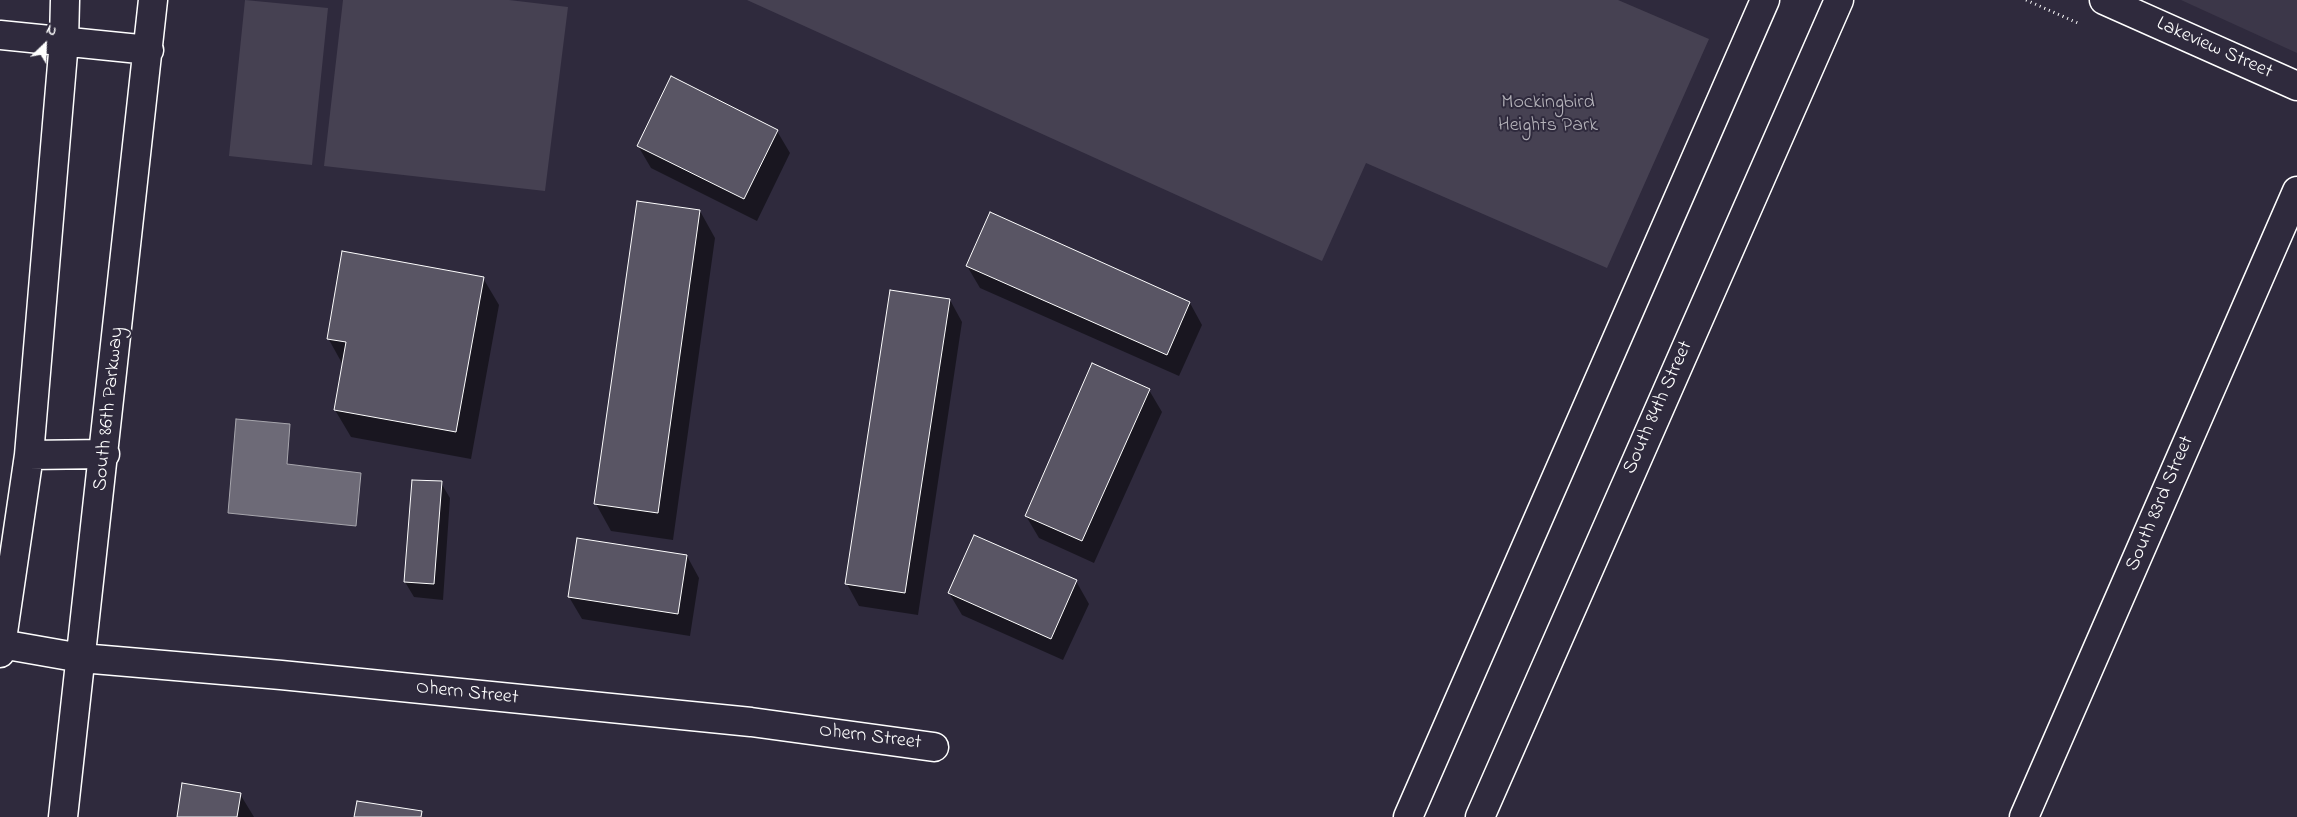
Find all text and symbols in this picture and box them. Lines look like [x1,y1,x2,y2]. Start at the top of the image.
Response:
street label: Lakeview Street [2152,13,2276,85]
text: N [43,19,60,42]
north arrow [20,20,70,70]
park label: Mockingbird Heights Park [1498,92,1598,139]
street label: South 86th Parkway [89,326,131,492]
street label: South 84th Street [1619,338,1699,478]
street label: South 83rd Street [2122,433,2200,575]
street label: Ohern Street [414,677,520,711]
street label: Ohern Street [817,720,923,756]

